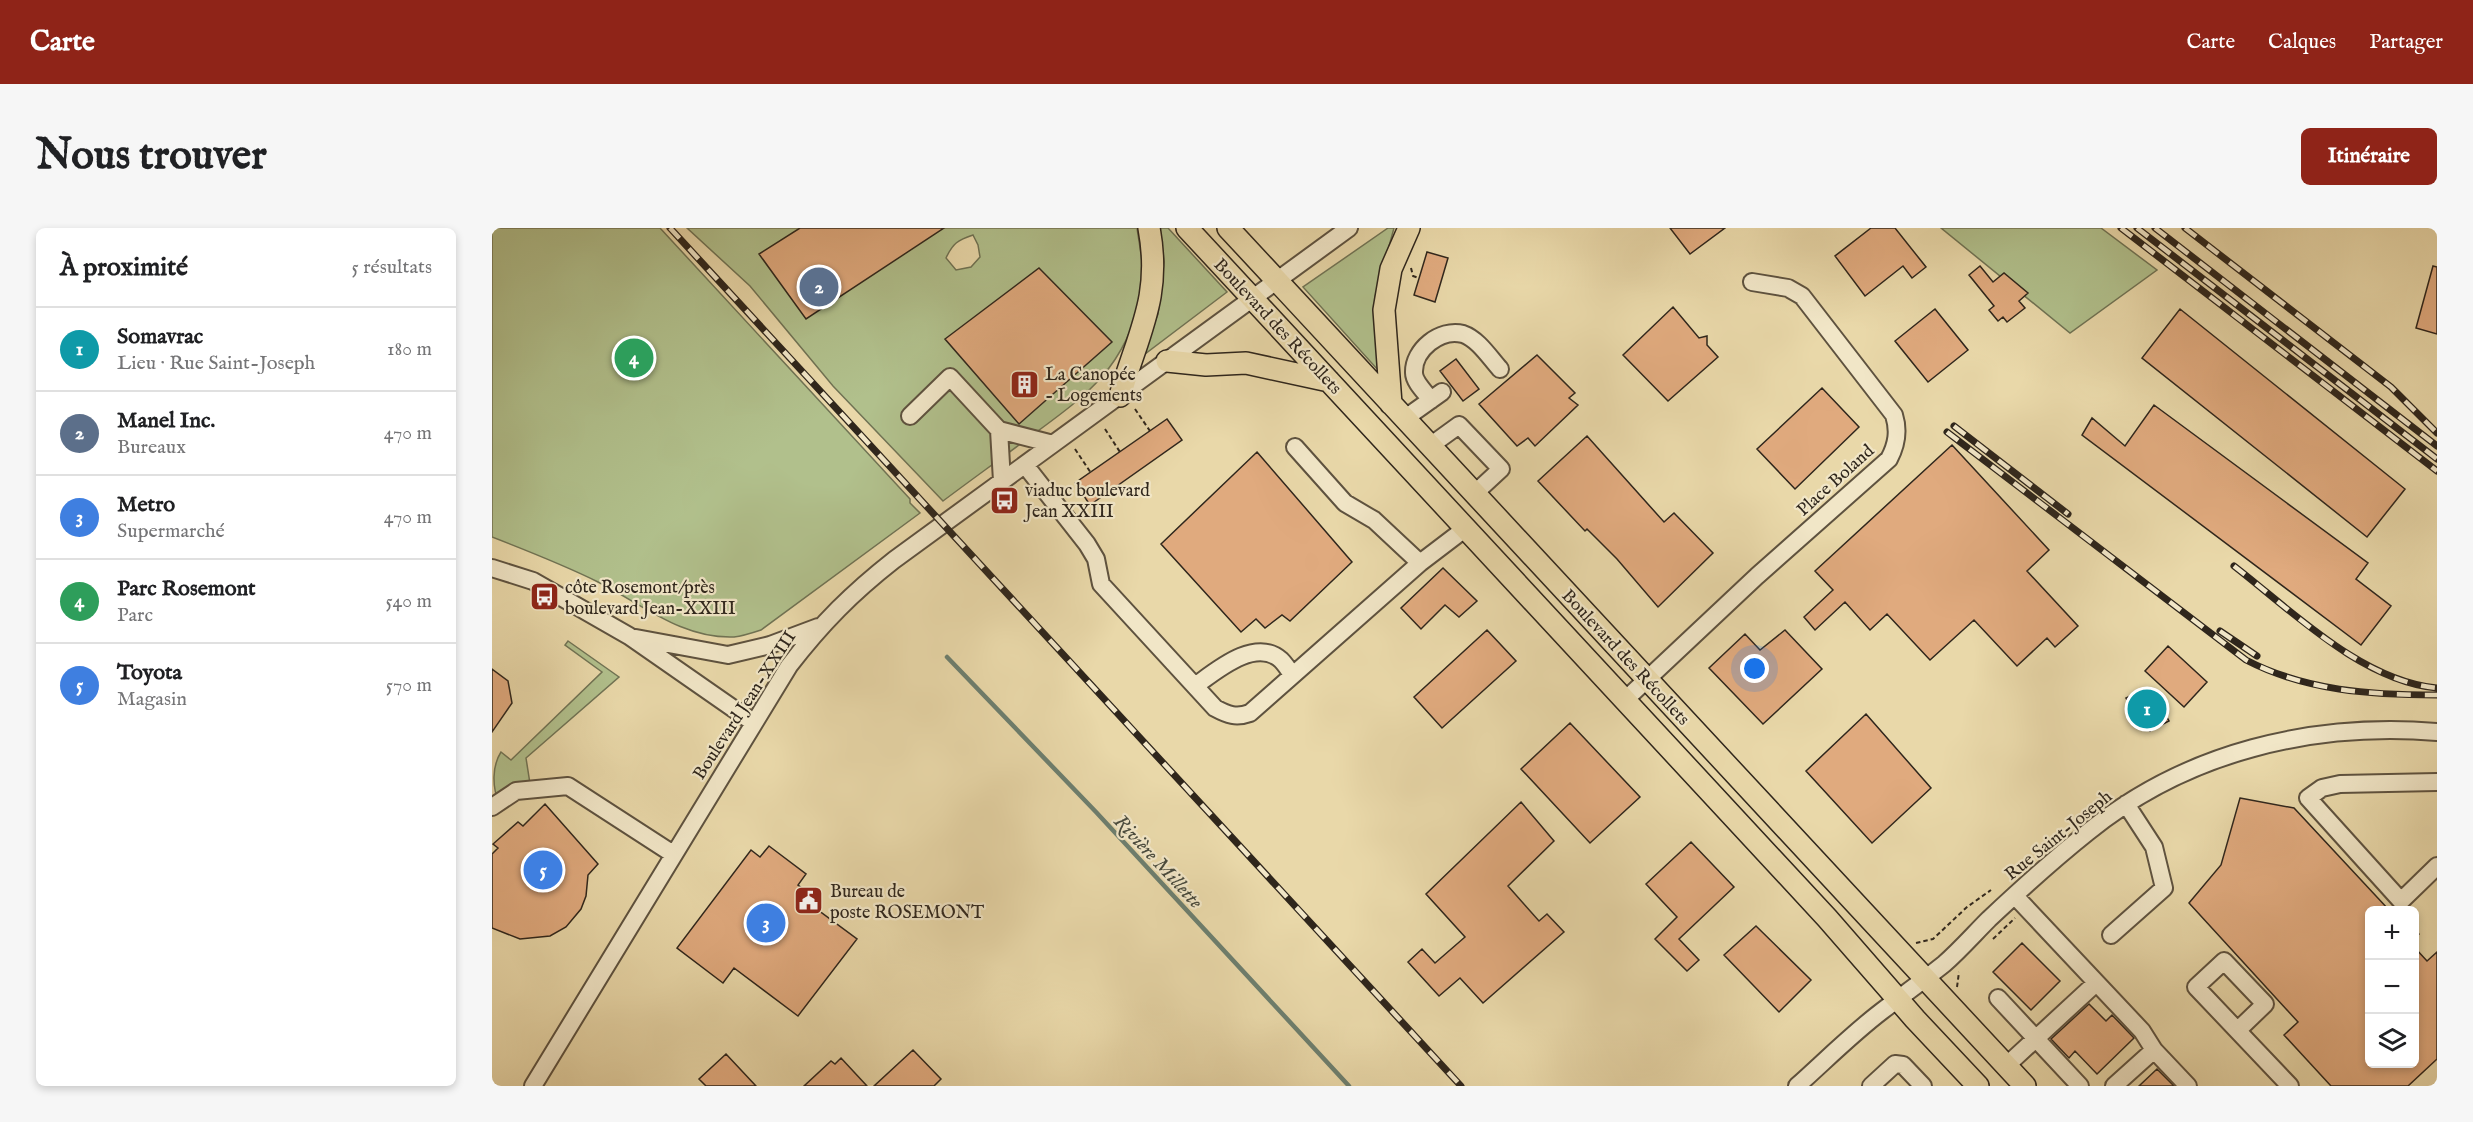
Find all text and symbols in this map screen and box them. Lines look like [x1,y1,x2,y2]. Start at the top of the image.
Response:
text: Carte [30,25,95,60]
text: Carte [2186,29,2235,56]
text: Calques [2268,29,2336,56]
text: Partager [2369,29,2443,56]
button: Itinéraire [2301,128,2437,185]
text: Nous trouver [36,130,267,183]
text: À proximité [60,251,188,284]
street label: Boulevard des Récollets [1208,254,1346,400]
text: 5 résultats [352,255,432,280]
pin: 2 [800,264,838,310]
text: Somavrac [117,323,203,351]
pin: 4 [614,336,654,380]
text: 1 [76,337,83,362]
text: 180 m [387,337,432,362]
text: Lieu · Rue Saint-Joseph [117,351,315,376]
place label: La Canopée - Logements [1045,364,1142,408]
building icon: La Canopée - Logements [1008,368,1040,400]
text: Manel Inc. [117,407,215,435]
text: 2 [75,421,84,446]
text: 470 m [384,421,432,446]
text: Bureaux [117,435,186,460]
street label: Place Boland [1792,440,1880,522]
place label: viaduc boulevard Jean XXIII [1023,480,1150,524]
bus stop icon: viaduc boulevard Jean XXIII [988,484,1020,516]
text: Metro [117,491,175,519]
text: 3 [76,505,83,530]
text: 470 m [384,505,432,530]
text: Supermarché [117,519,225,544]
text: Parc Rosemont [117,575,256,603]
place label: côte Rosemont/près boulevard Jean-XXIII [565,577,736,621]
bus stop icon: côte Rosemont/près boulevard Jean-XXIII [528,581,560,613]
street label: Boulevard des Récollets [1556,585,1694,731]
text: 4 [75,589,84,614]
text: 540 m [385,589,432,614]
text: Parc [117,603,153,628]
street label: Boulevard Jean-XXIII [688,627,802,785]
your location [1740,654,1769,683]
text: Toyota [117,659,182,687]
text: 5 [76,673,83,698]
text: 570 m [386,673,432,698]
pin: 1 [2128,686,2166,732]
text: Magasin [117,687,187,712]
street label: Rue Saint-Joseph [2001,786,2118,886]
water label: Rivière Millette [1108,810,1208,915]
pin: 5 [524,848,562,892]
place label: Bureau de poste ROSEMONT [830,881,984,925]
public building icon: Bureau de poste ROSEMONT [793,885,825,917]
pin: 3 [746,900,786,946]
map controls [2365,906,2419,1068]
button: + [2365,906,2419,960]
button: − [2365,960,2419,1014]
button: layers [2365,1014,2419,1068]

